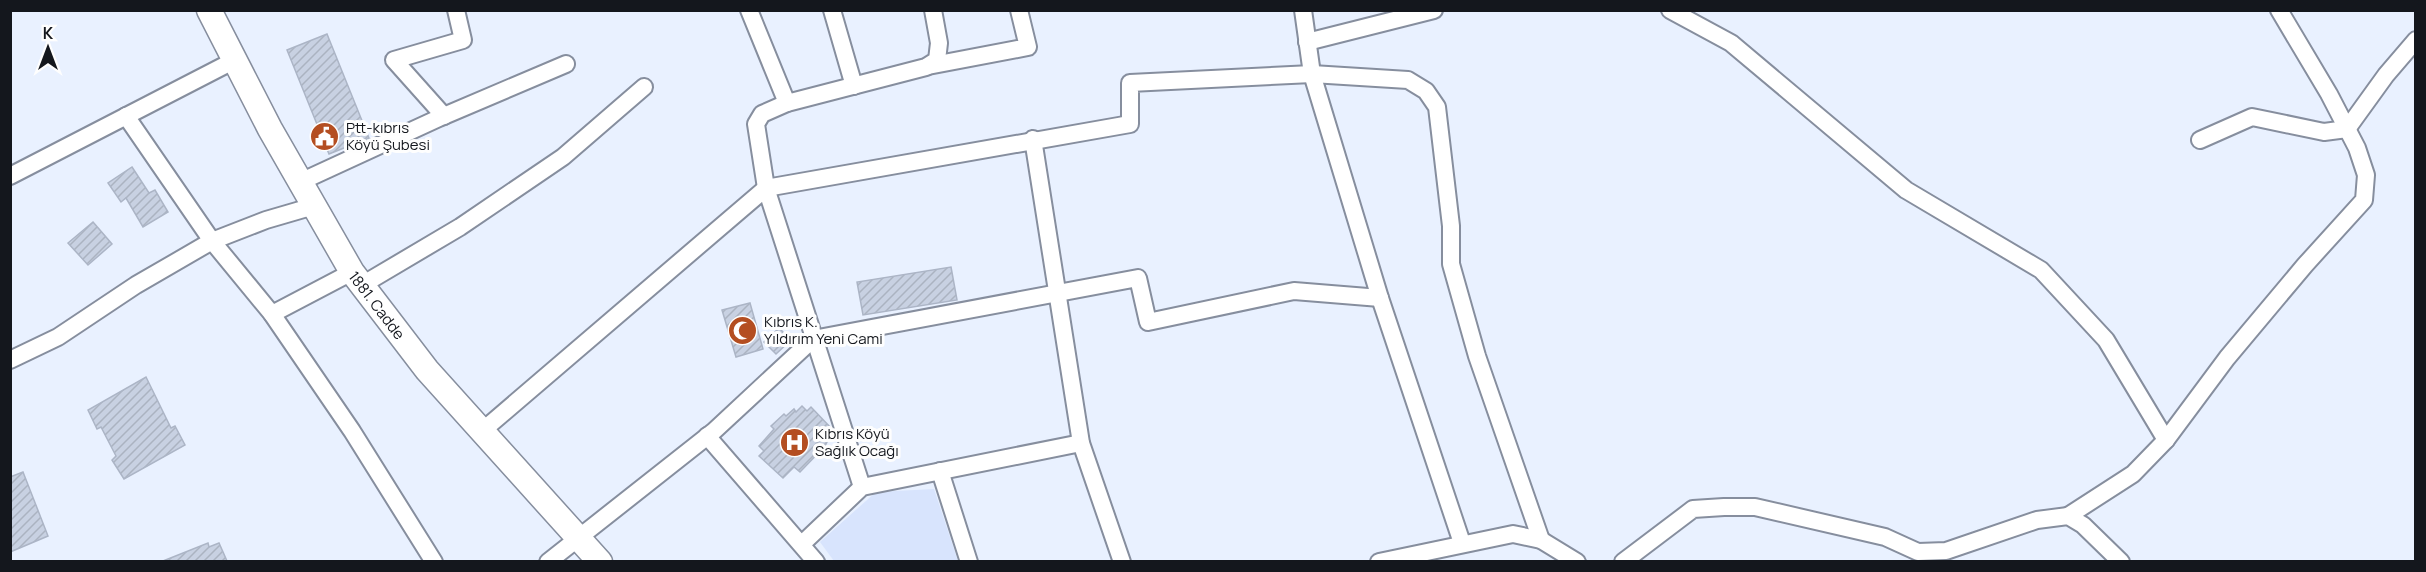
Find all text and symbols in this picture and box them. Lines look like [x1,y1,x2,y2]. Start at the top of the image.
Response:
north arrow [18,18,78,78]
text: K [43,22,54,44]
place label: Ptt-kıbrıs Köyü Şubesi [346,117,430,155]
public building icon: Ptt-kıbrıs Köyü Şubesi [309,120,341,152]
street label: 1881. Cadde [344,266,410,344]
place label: Kıbrıs K. Yıldırım Yeni Cami [764,311,883,349]
mosque icon: Kıbrıs K. Yıldırım Yeni Cami [727,314,759,346]
place label: Kıbrıs Köyü Sağlık Ocağı [815,423,899,461]
hospital icon: Kıbrıs Köyü Sağlık Ocağı [778,426,810,458]

